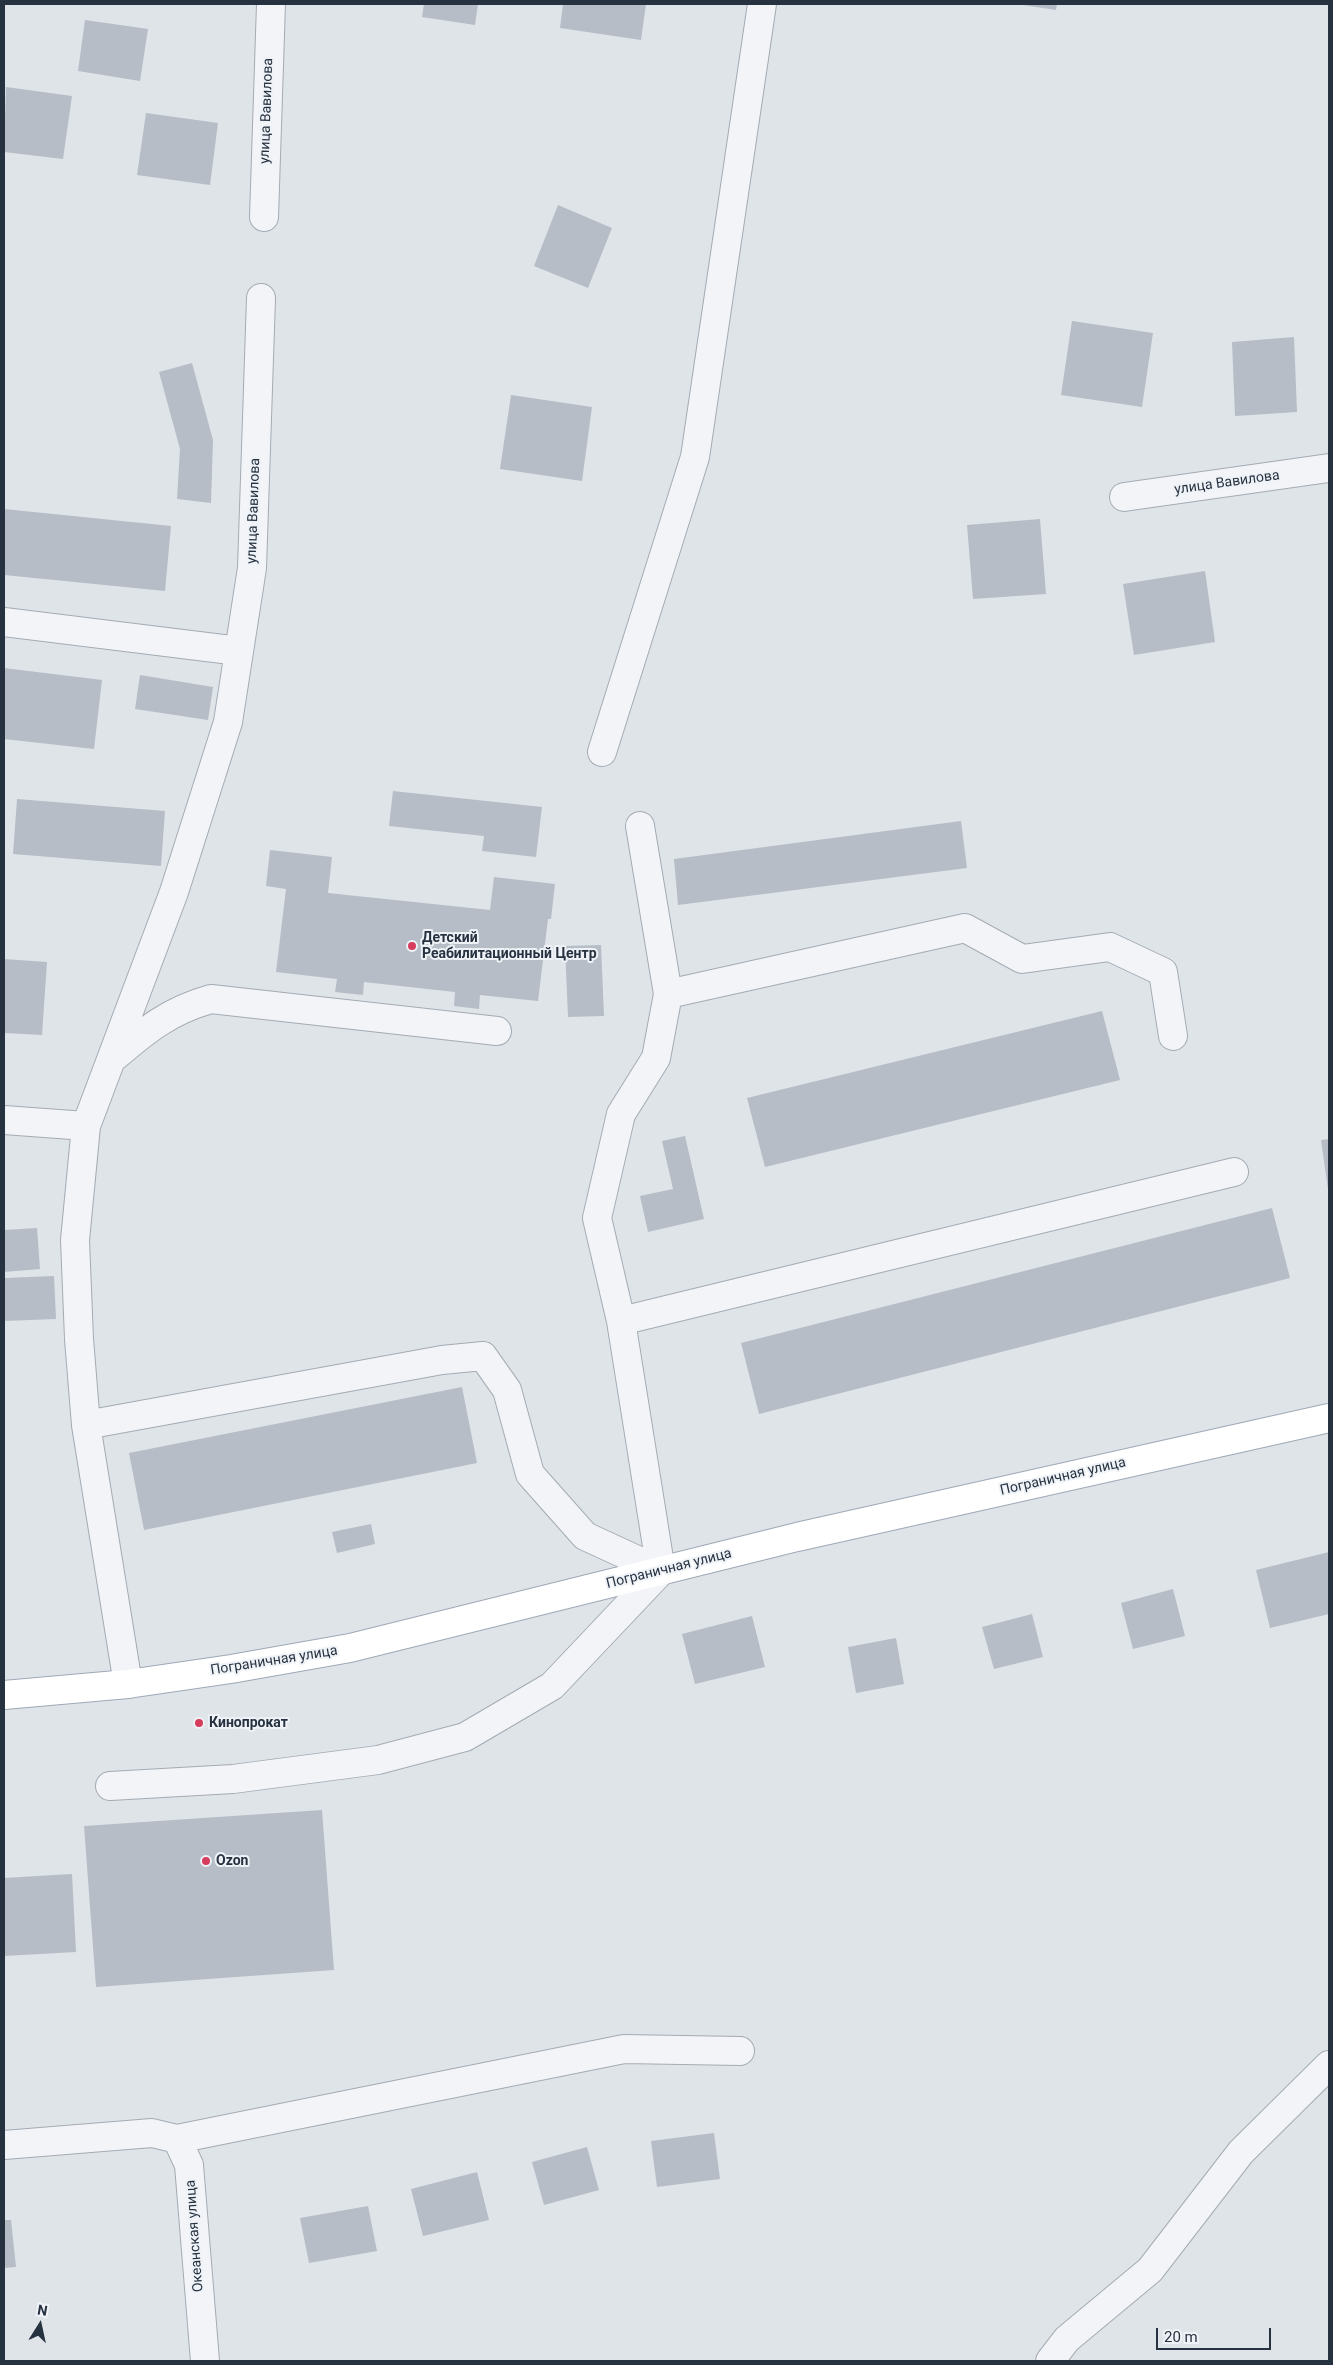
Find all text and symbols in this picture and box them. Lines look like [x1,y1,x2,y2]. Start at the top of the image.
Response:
street label: улица Вавилова [257,58,277,164]
street label: улица Вавилова [244,458,264,564]
street label: улица Вавилова [1173,467,1281,499]
place label: Детский Реабилитационный Центр [422,930,597,962]
marker: Детский Реабилитационный Центр [406,940,418,952]
street label: Пограничная улица [999,1454,1127,1500]
street label: Пограничная улица [605,1545,733,1593]
street label: Пограничная улица [209,1643,339,1679]
place label: Кинопрокат [209,1715,288,1731]
marker: Кинопрокат [193,1717,205,1729]
place label: Ozon [216,1853,248,1869]
marker: Ozon [200,1855,212,1867]
street label: Океанская улица [183,2179,207,2293]
north arrow [15,2300,65,2350]
text: N [36,2301,49,2319]
scale bar [1158,2318,1273,2350]
text: 20 m [1164,2328,1198,2346]

